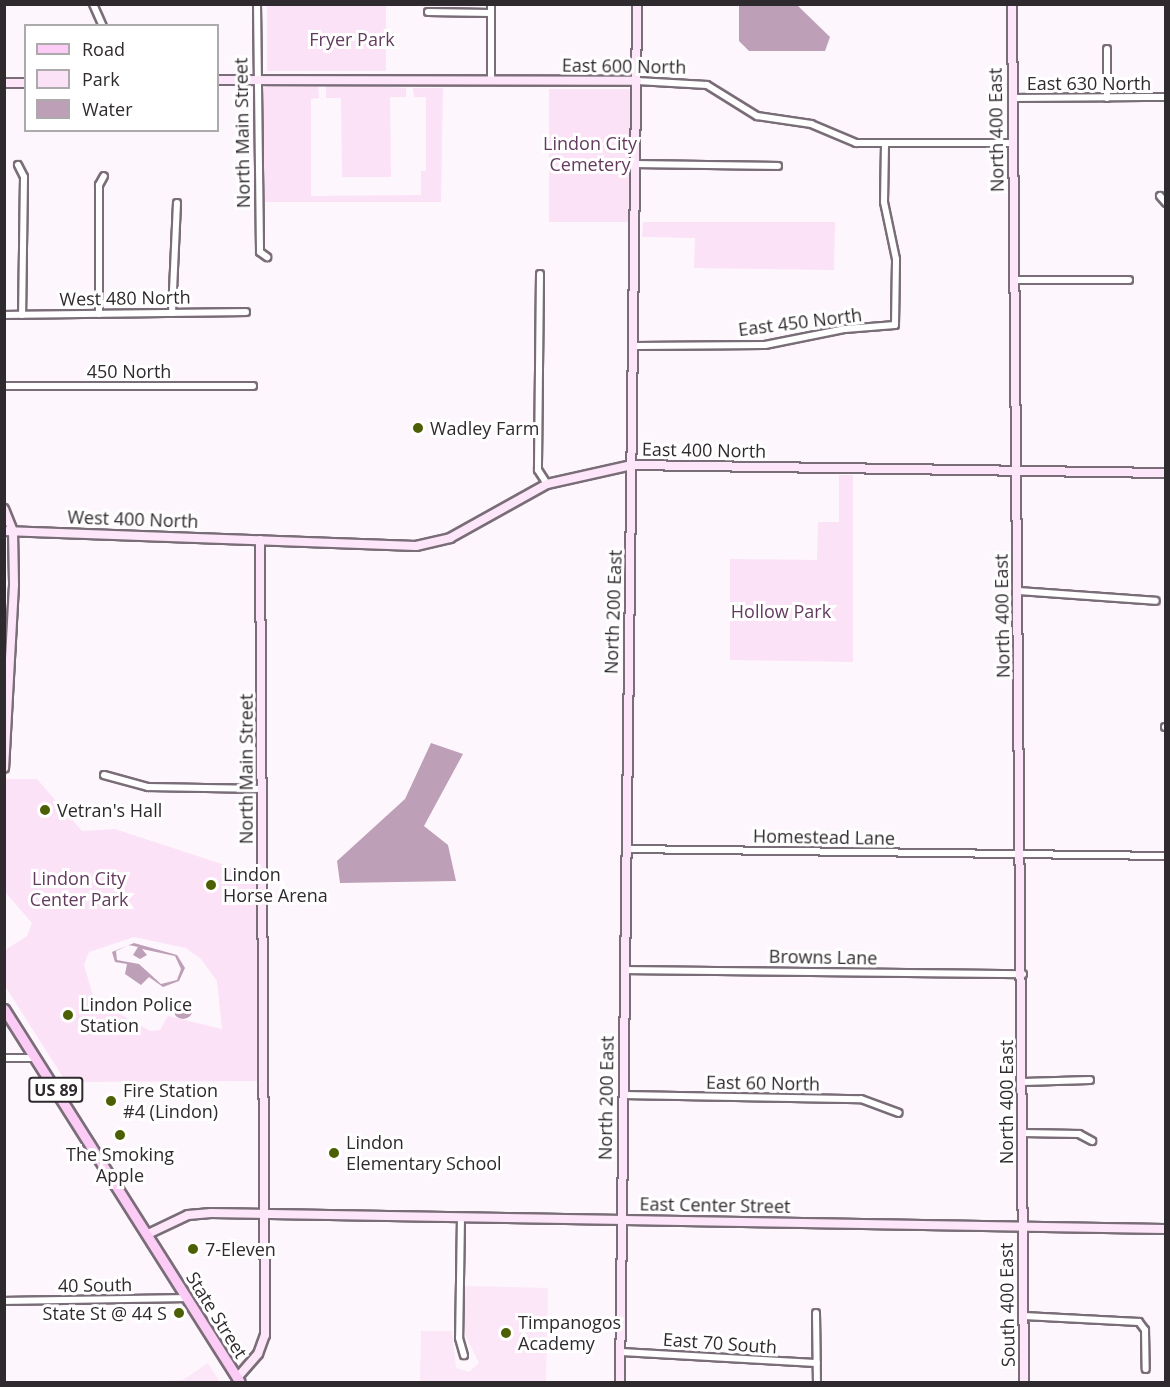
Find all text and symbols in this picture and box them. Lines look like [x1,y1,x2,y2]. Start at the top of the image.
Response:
legend [24,24,219,132]
park label: Fryer Park [309,28,395,50]
text: Road [82,37,125,61]
street label: East 600 North [562,54,686,78]
street label: North Main Street [230,58,254,208]
text: Park [82,67,120,91]
street label: North 400 East [984,68,1008,192]
street label: East 630 North [1027,72,1151,94]
text: Water [82,97,133,121]
park label: Lindon City Cemetery [543,133,637,176]
street label: West 480 North [59,286,191,310]
street label: East 450 North [737,304,863,340]
street label: 450 North [87,360,171,382]
place label: Wadley Farm [430,417,539,439]
marker: Wadley Farm [411,421,425,435]
street label: East 400 North [642,438,766,462]
street label: West 400 North [67,506,199,532]
street label: North 200 East [600,549,626,675]
street label: North 400 East [990,554,1014,678]
park label: Hollow Park [731,600,831,622]
street label: North Main Street [235,694,257,844]
place label: Vetran's Hall [57,799,162,821]
marker: Vetran's Hall [38,803,52,817]
street label: Homestead Lane [753,825,895,849]
place label: Lindon Horse Arena [223,864,328,906]
park label: Lindon City Center Park [30,868,128,910]
marker: Lindon Horse Arena [204,878,218,892]
street label: Browns Lane [769,945,877,969]
place label: Lindon Police Station [80,994,192,1036]
marker: Lindon Police Station [61,1008,75,1022]
street label: North 200 East [594,1036,618,1160]
street label: North 400 East [995,1040,1017,1164]
street label: East 60 North [706,1071,820,1095]
road number: US 89 [28,1077,84,1103]
place label: Fire Station #4 (Lindon) [123,1080,218,1122]
marker: Fire Station #4 (Lindon) [104,1094,118,1108]
marker: The Smoking Apple [113,1128,127,1142]
place label: Lindon Elementary School [346,1132,502,1174]
place label: The Smoking Apple [66,1144,174,1186]
marker: Lindon Elementary School [327,1146,341,1160]
street label: East Center Street [639,1193,791,1217]
place label: 7-Eleven [205,1238,276,1260]
marker: 7-Eleven [186,1242,200,1256]
street label: South 400 East [995,1243,1019,1367]
street label: State Street [182,1268,252,1362]
street label: 40 South [58,1274,132,1296]
place label: State St @ 44 S [43,1302,167,1324]
marker: State St @ 44 S [172,1306,186,1320]
place label: Timpanogos Academy [518,1312,621,1354]
marker: Timpanogos Academy [499,1326,513,1340]
street label: East 70 South [662,1328,778,1358]

